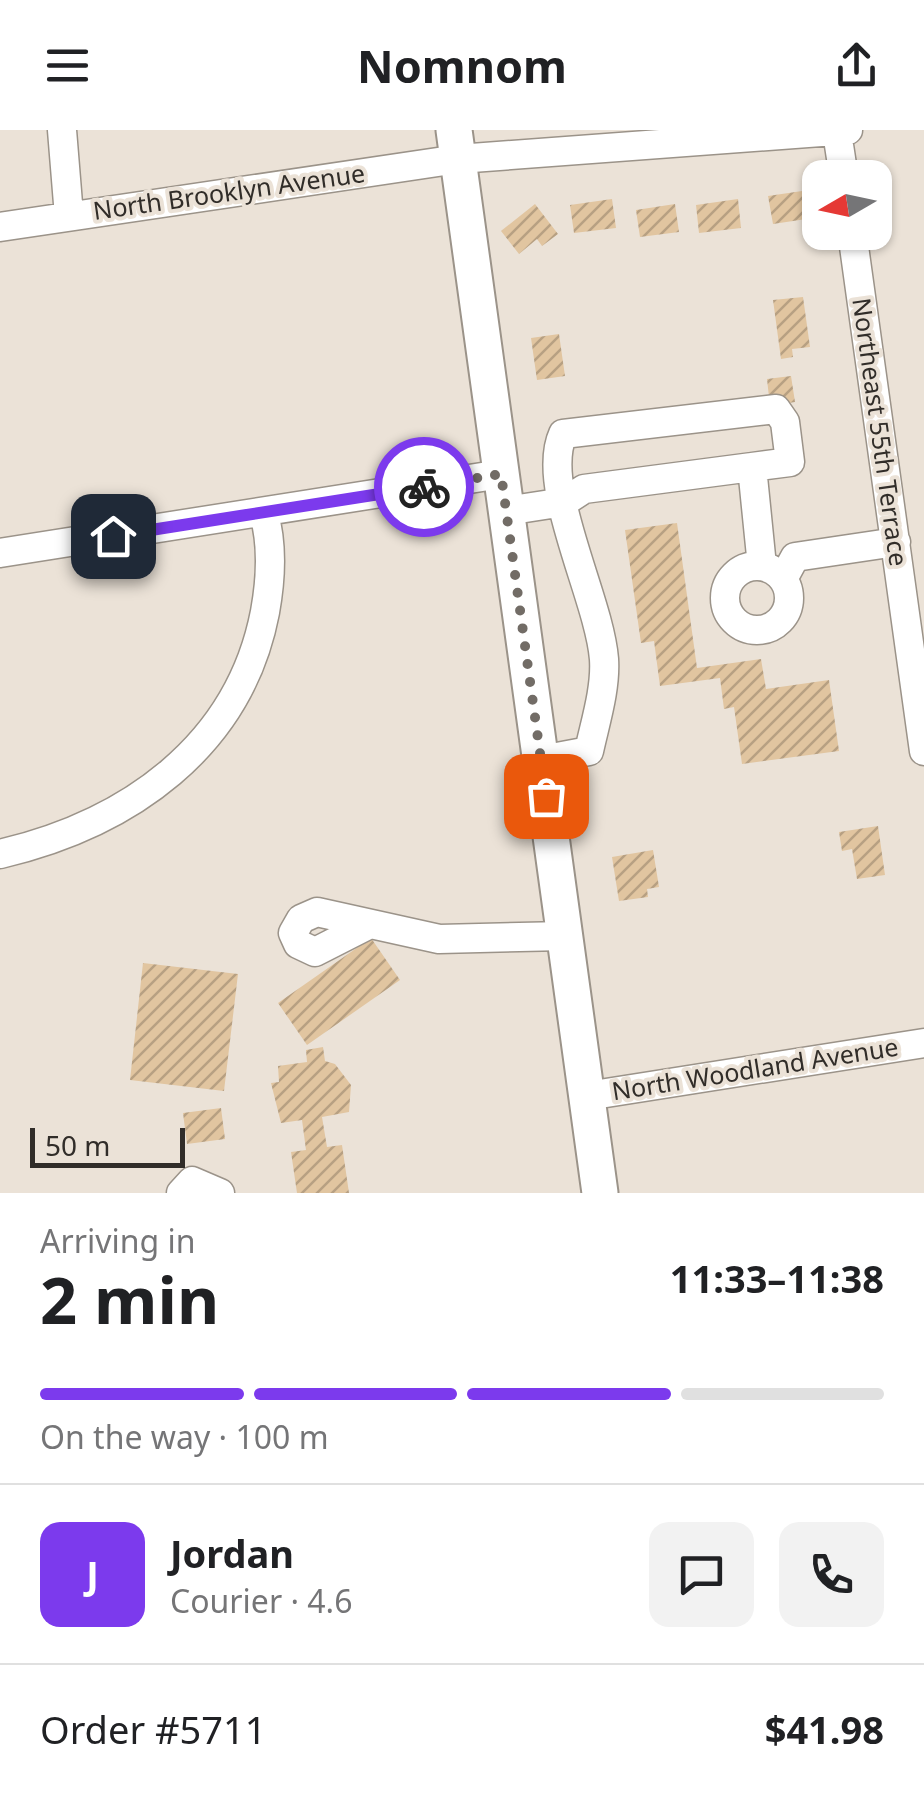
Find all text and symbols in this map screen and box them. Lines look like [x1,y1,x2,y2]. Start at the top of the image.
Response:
text: Nomnom [357,35,567,96]
icon: menu [40,38,95,93]
icon: share [829,38,884,93]
street label: North Brooklyn Avenue [91,155,367,227]
north arrow [802,160,892,250]
map controls [802,160,892,250]
street label: Northeast 55th Terrace [845,295,917,568]
courier [374,437,474,537]
icon: bike [397,460,452,515]
pin [71,494,156,579]
icon: home [86,509,141,564]
pin [504,754,589,839]
icon: bag [519,769,574,824]
street label: North Woodland Avenue [609,1029,900,1107]
scale bar [30,1123,185,1168]
text: 50 m [45,1126,111,1164]
text: Arriving in [40,1219,195,1262]
text: 11:33–11:38 [670,1252,884,1304]
text: 2 min [40,1255,219,1343]
text: On the way · 100 m [40,1415,329,1458]
button: chat [649,1522,754,1627]
button: phone [779,1522,884,1627]
text: Jordan [170,1527,294,1579]
text: J [86,1548,99,1600]
text: Courier · 4.6 [170,1579,353,1622]
text: Order #5711 [40,1703,266,1755]
text: $41.98 [765,1703,884,1755]

